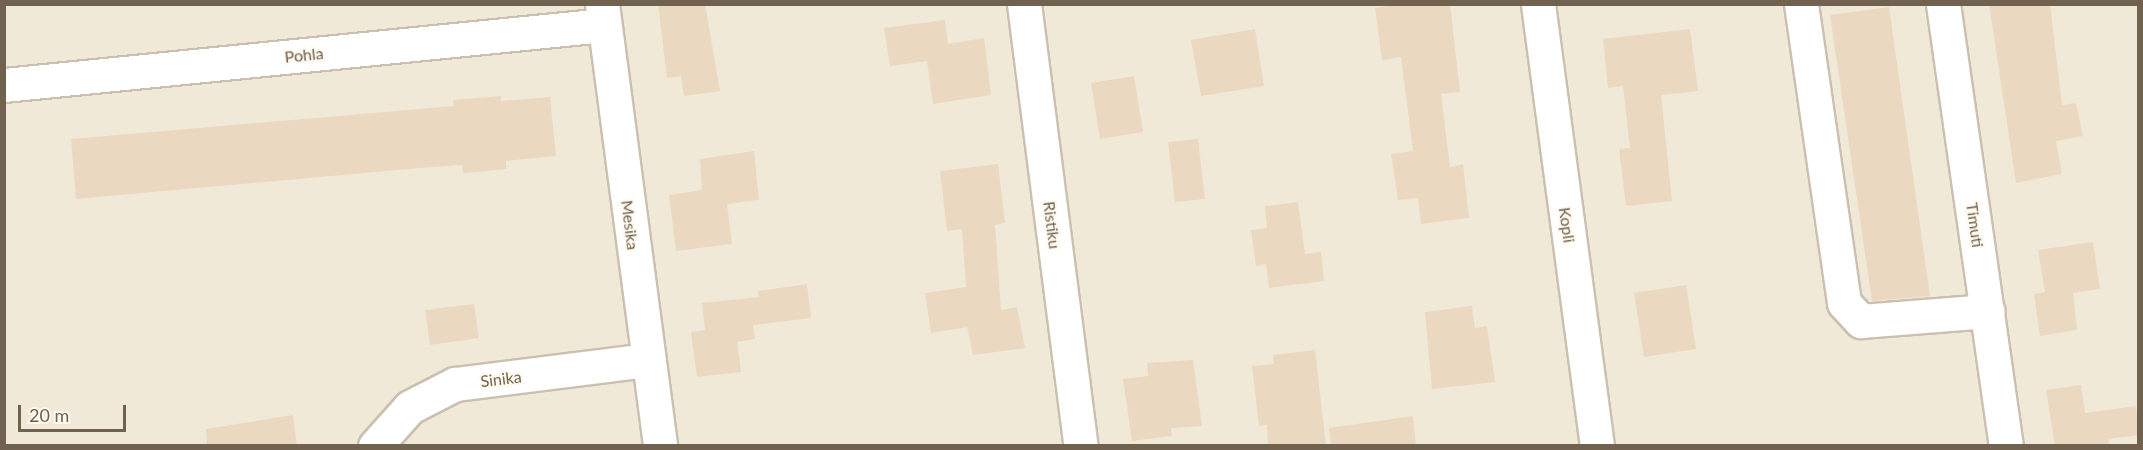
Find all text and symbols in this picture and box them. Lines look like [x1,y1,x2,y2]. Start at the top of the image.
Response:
street label: Pohla [284,43,324,67]
street label: Mesika [617,199,643,251]
street label: Ristiku [1040,200,1064,250]
street label: Timuti [1962,201,1988,249]
street label: Kopli [1555,206,1579,244]
street label: Sinika [479,367,523,391]
scale bar [21,393,129,431]
text: 20 m [29,404,69,426]

